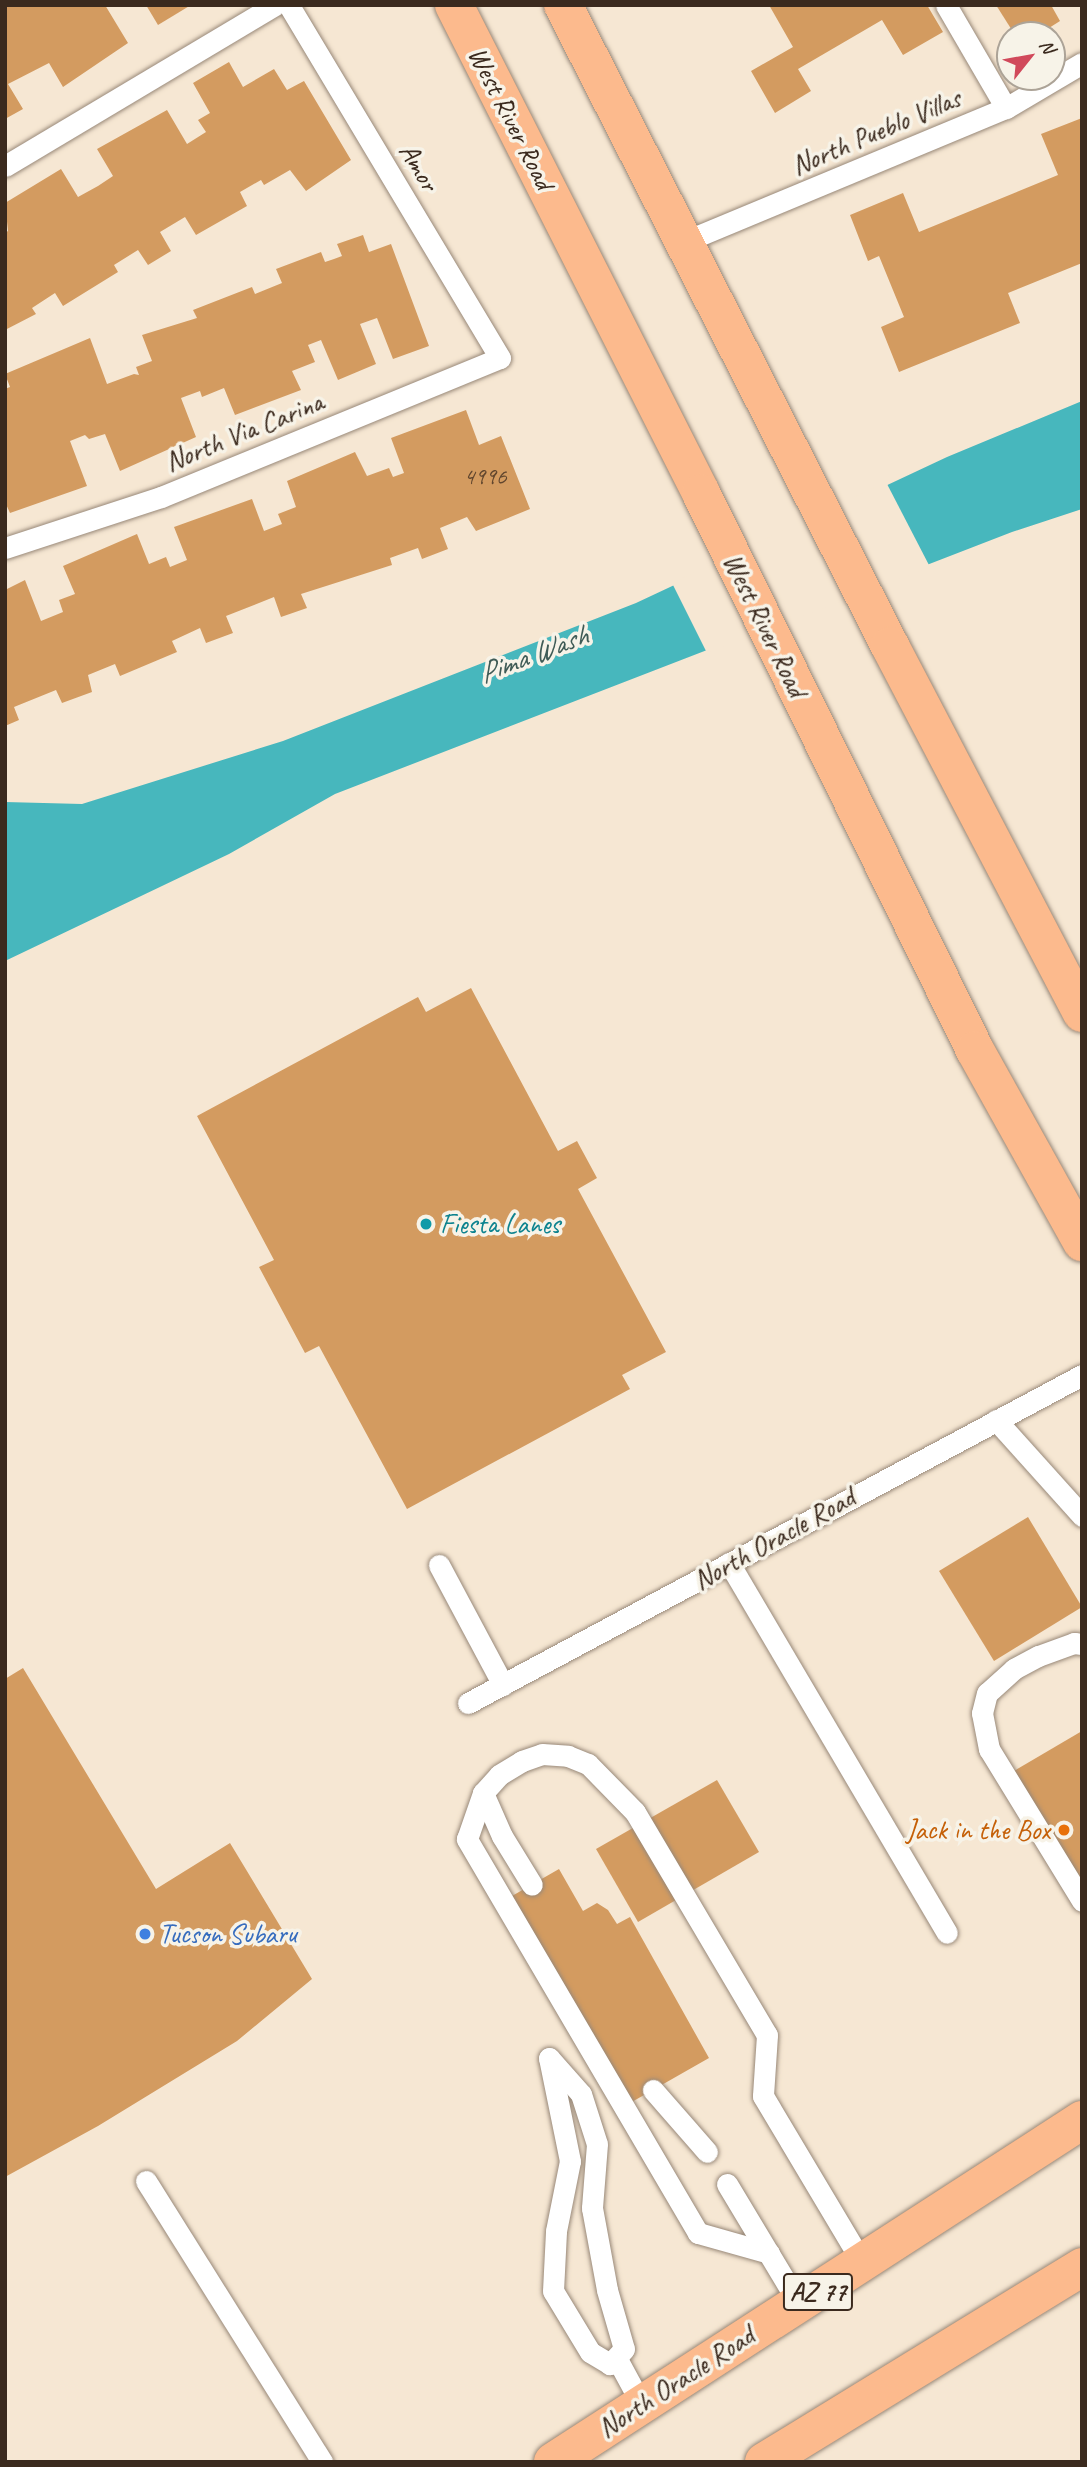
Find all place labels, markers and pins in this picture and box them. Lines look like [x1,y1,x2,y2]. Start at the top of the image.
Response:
place label: Fiesta Lanes [440,1207,560,1241]
marker: Fiesta Lanes [418,1216,434,1232]
place label: Jack in the Box [906,1813,1050,1847]
marker: Jack in the Box [1056,1822,1072,1838]
place label: Tucson Subaru [159,1917,295,1951]
marker: Tucson Subaru [137,1926,153,1942]

